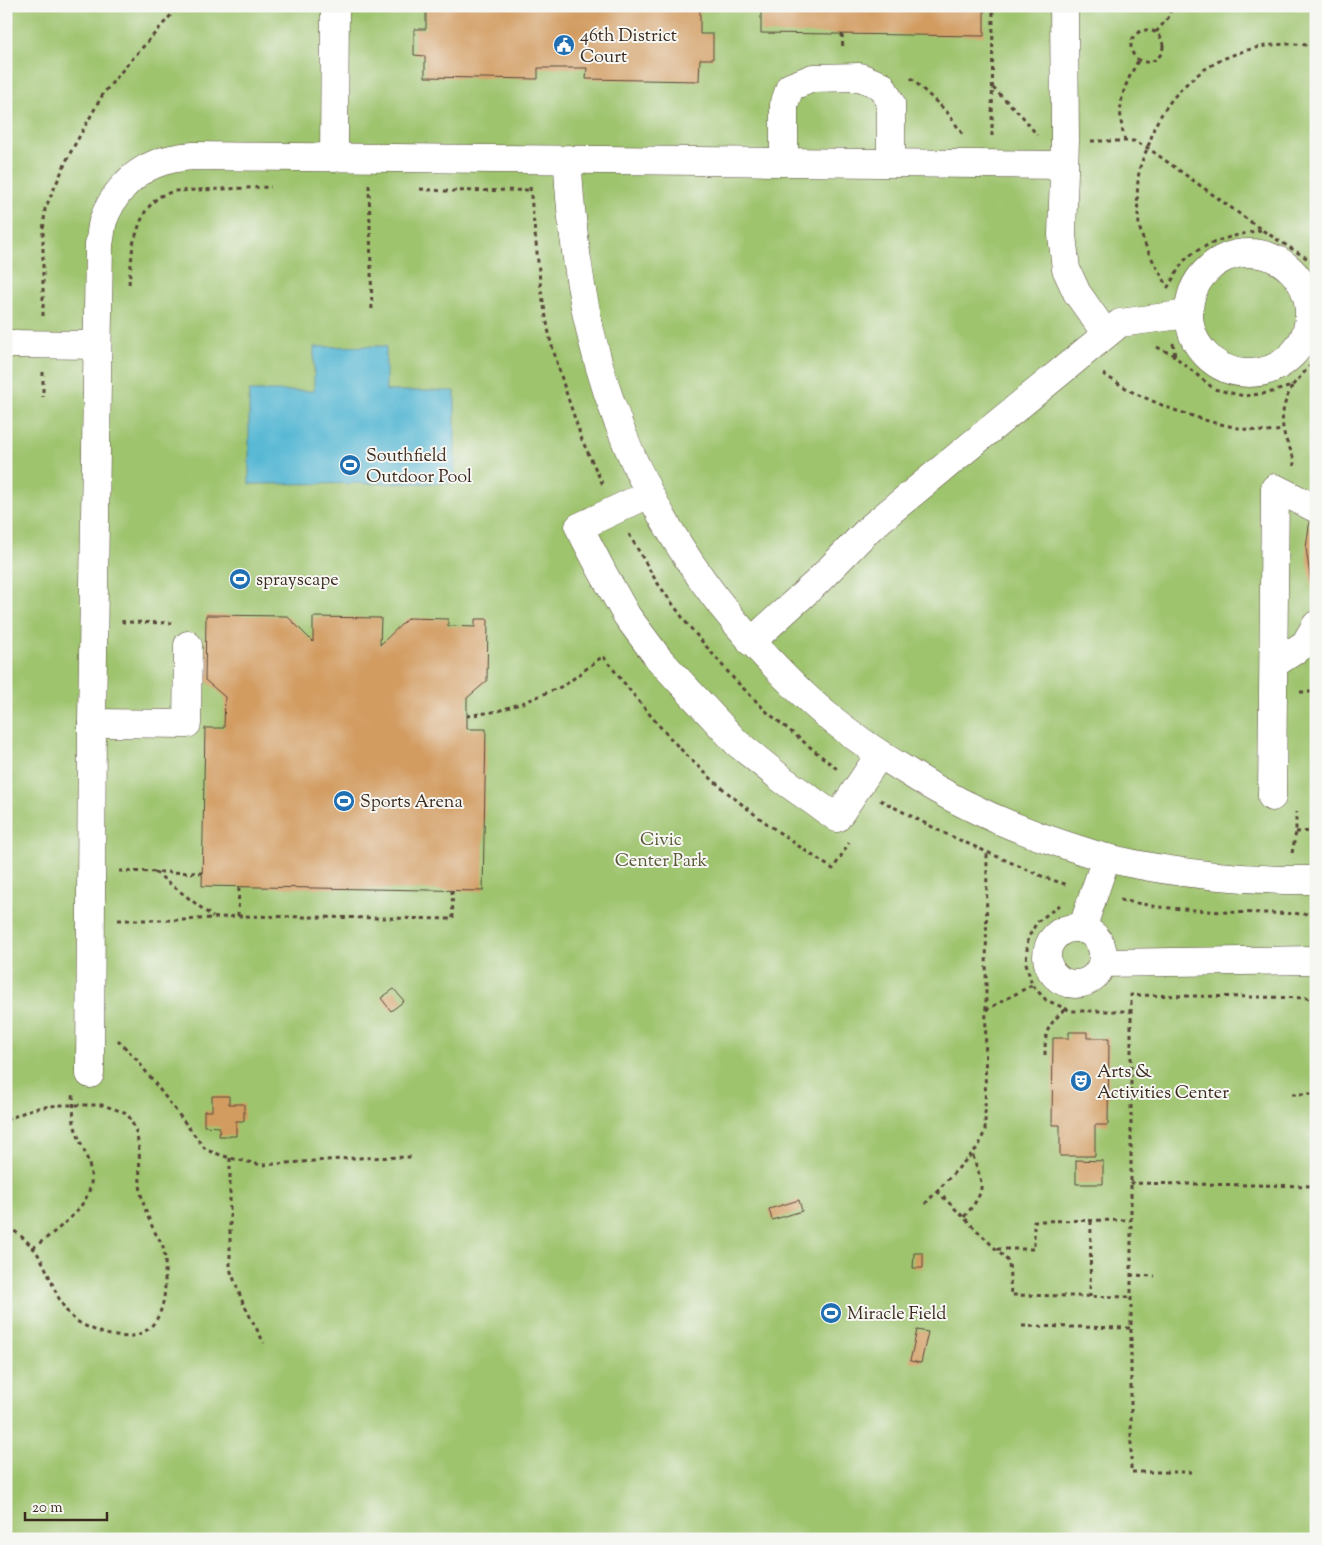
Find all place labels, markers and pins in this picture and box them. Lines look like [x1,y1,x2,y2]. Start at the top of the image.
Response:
place label: 46th District Court [580,24,677,71]
public building icon: 46th District Court [552,33,576,57]
place label: Southfield Outdoor Pool [366,444,472,491]
sports icon: Southfield Outdoor Pool [338,453,362,477]
sports icon: sprayscape [228,567,252,591]
place label: sprayscape [256,568,339,594]
sports icon: Sports Arena [332,789,356,813]
place label: Sports Arena [360,790,463,816]
place label: Arts & Activities Center [1097,1060,1229,1107]
theatre icon: Arts & Activities Center [1069,1069,1093,1093]
sports icon: Miracle Field [819,1301,843,1325]
place label: Miracle Field [847,1302,947,1328]

